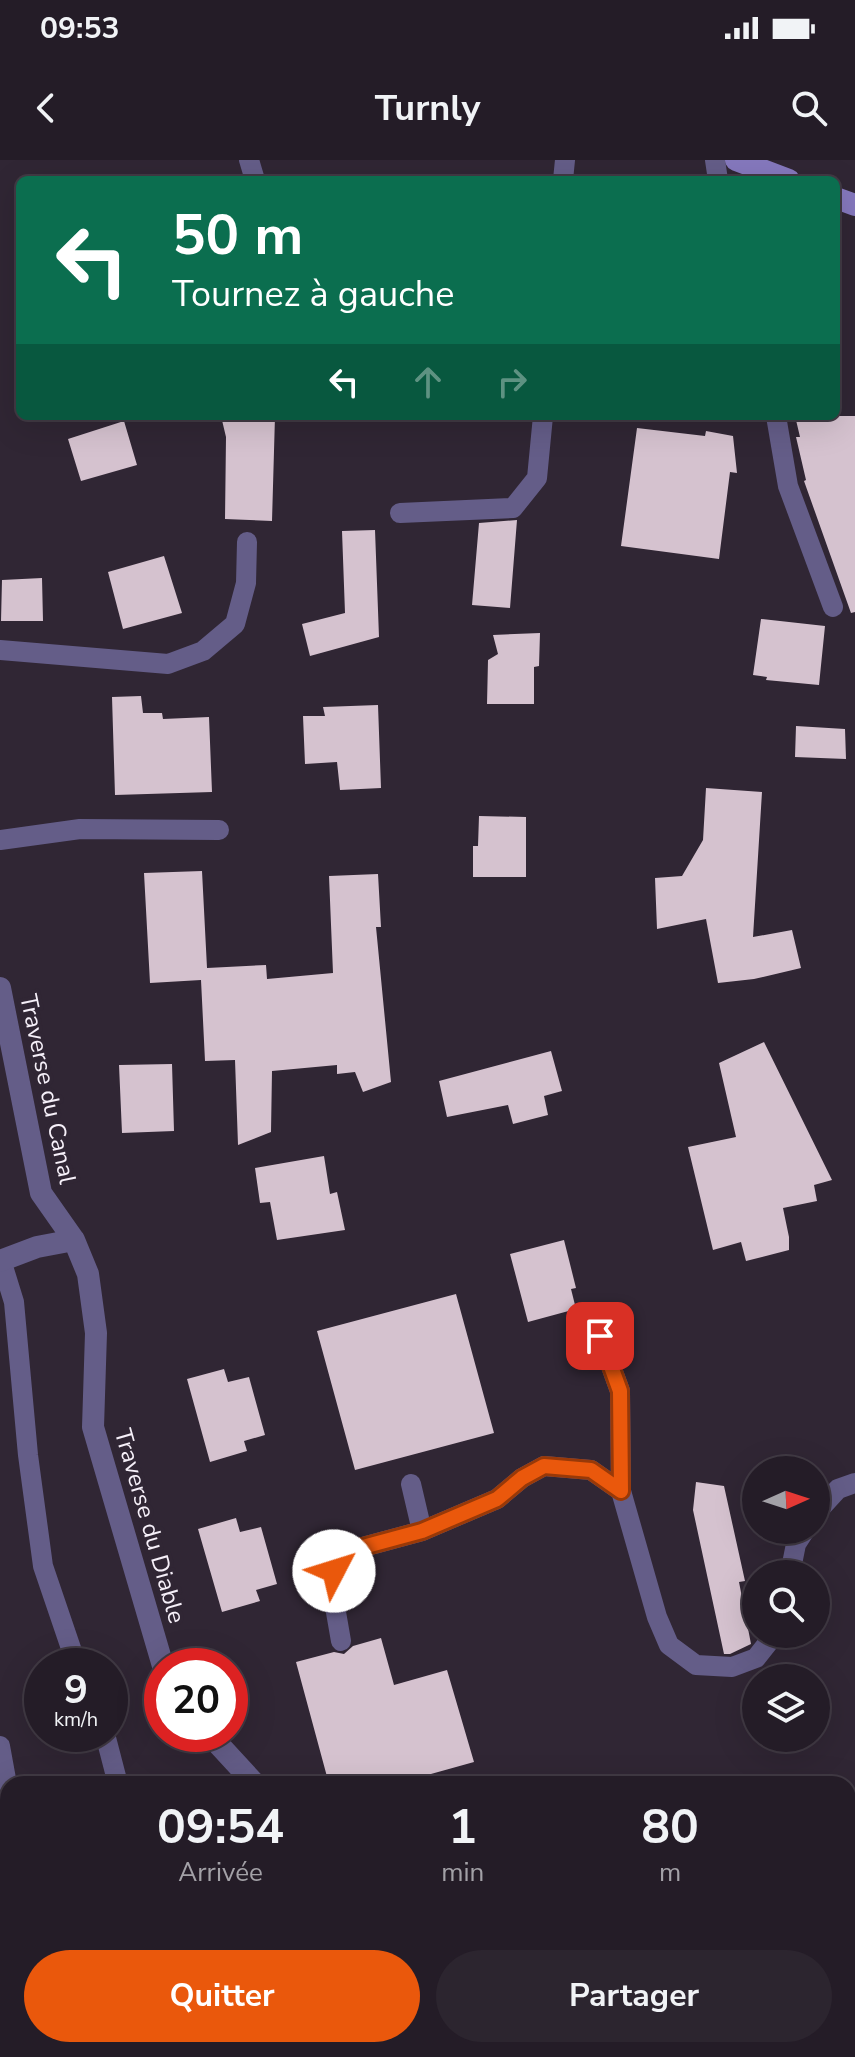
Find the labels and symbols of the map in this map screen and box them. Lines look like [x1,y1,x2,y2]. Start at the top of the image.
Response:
street label: Traverse du Canal [12,991,84,1187]
pin [566,1302,634,1370]
street label: Traverse du Diable [107,1425,193,1627]
north arrow [742,1456,830,1544]
position arrow [292,1529,376,1613]
speed limit sign: 20 [144,1648,248,1752]

